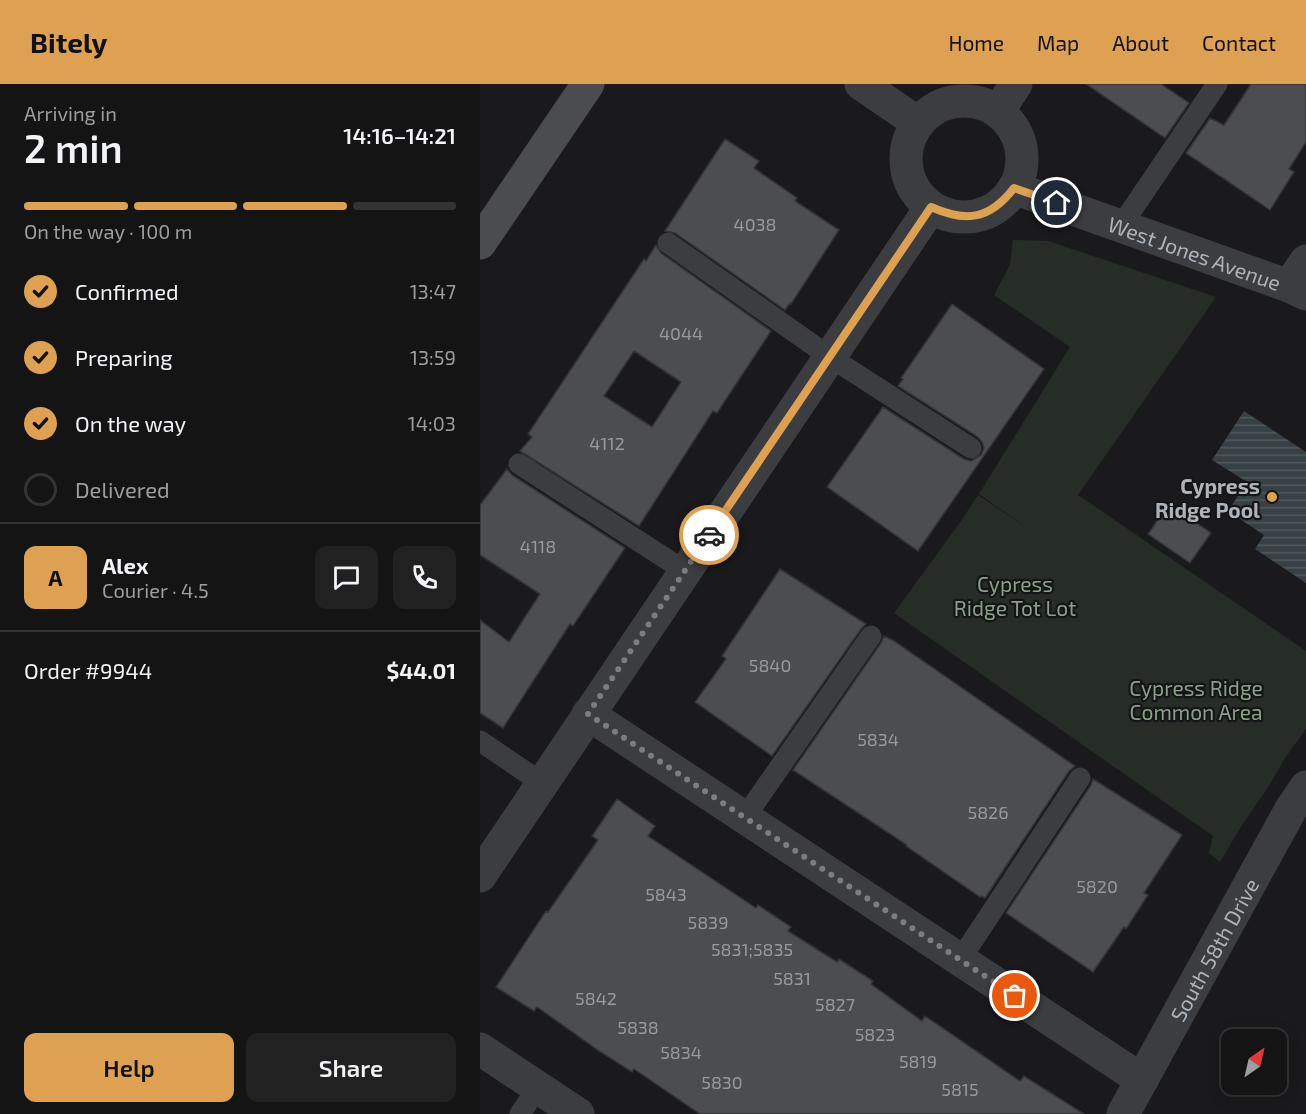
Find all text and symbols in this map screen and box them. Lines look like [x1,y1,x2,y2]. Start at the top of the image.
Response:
text: Bitely [30,25,107,59]
text: Home [948,30,1004,55]
text: Map [1037,30,1079,55]
text: About [1112,30,1169,55]
text: Contact [1202,30,1276,55]
text: Arriving in [24,101,117,125]
text: 14:16–14:21 [343,122,456,148]
text: 2 min [24,124,123,171]
pin [1031,177,1082,228]
icon: home [1040,186,1073,219]
street label: West Jones Avenue [1105,210,1285,295]
house number: 4038 [734,213,776,235]
text: On the way · 100 m [24,219,192,243]
icon: check [24,275,57,308]
text: Confirmed [75,278,179,304]
text: 13:47 [410,279,456,303]
house number: 4044 [659,322,703,344]
icon: check [24,341,57,374]
text: Preparing [75,344,173,370]
text: 13:59 [410,345,456,369]
icon: check [24,407,57,440]
text: On the way [75,410,186,436]
text: 14:03 [408,411,456,435]
house number: 4112 [589,432,625,454]
place label: Cypress Ridge Pool [1155,473,1260,522]
text: Delivered [75,476,170,502]
marker: Cypress Ridge Pool [1265,490,1279,504]
courier [679,505,739,565]
icon: car [693,519,726,552]
house number: 4118 [520,535,556,557]
button: chat [315,546,378,609]
button: phone [393,546,456,609]
text: Alex [102,552,148,578]
text: A [48,564,63,590]
park label: Cypress Ridge Tot Lot [954,571,1076,620]
text: Courier · 4.5 [102,578,209,602]
house number: 5840 [749,654,791,676]
text: Order #9944 [24,657,152,683]
text: $44.01 [386,657,456,683]
park label: Cypress Ridge Common Area [1129,675,1263,724]
house number: 5834 [857,728,899,750]
house number: 5826 [968,801,1009,823]
street label: South 58th Drive [1164,873,1263,1025]
house number: 5820 [1076,875,1118,897]
house number: 5843 [645,883,687,905]
house number: 5839 [688,911,728,933]
house number: 5831;5835 [711,938,793,960]
house number: 5831 [773,967,811,989]
pin [989,970,1040,1021]
icon: bag [998,979,1031,1012]
house number: 5842 [575,987,617,1009]
house number: 5827 [815,993,855,1015]
house number: 5838 [617,1016,659,1038]
house number: 5823 [855,1023,895,1045]
north arrow [1221,1029,1287,1095]
map controls [1221,1029,1287,1095]
button: Help [24,1033,234,1102]
button: Share [246,1033,456,1102]
house number: 5834 [660,1041,702,1063]
house number: 5819 [899,1050,937,1072]
house number: 5830 [701,1071,743,1093]
house number: 5815 [941,1078,979,1100]

